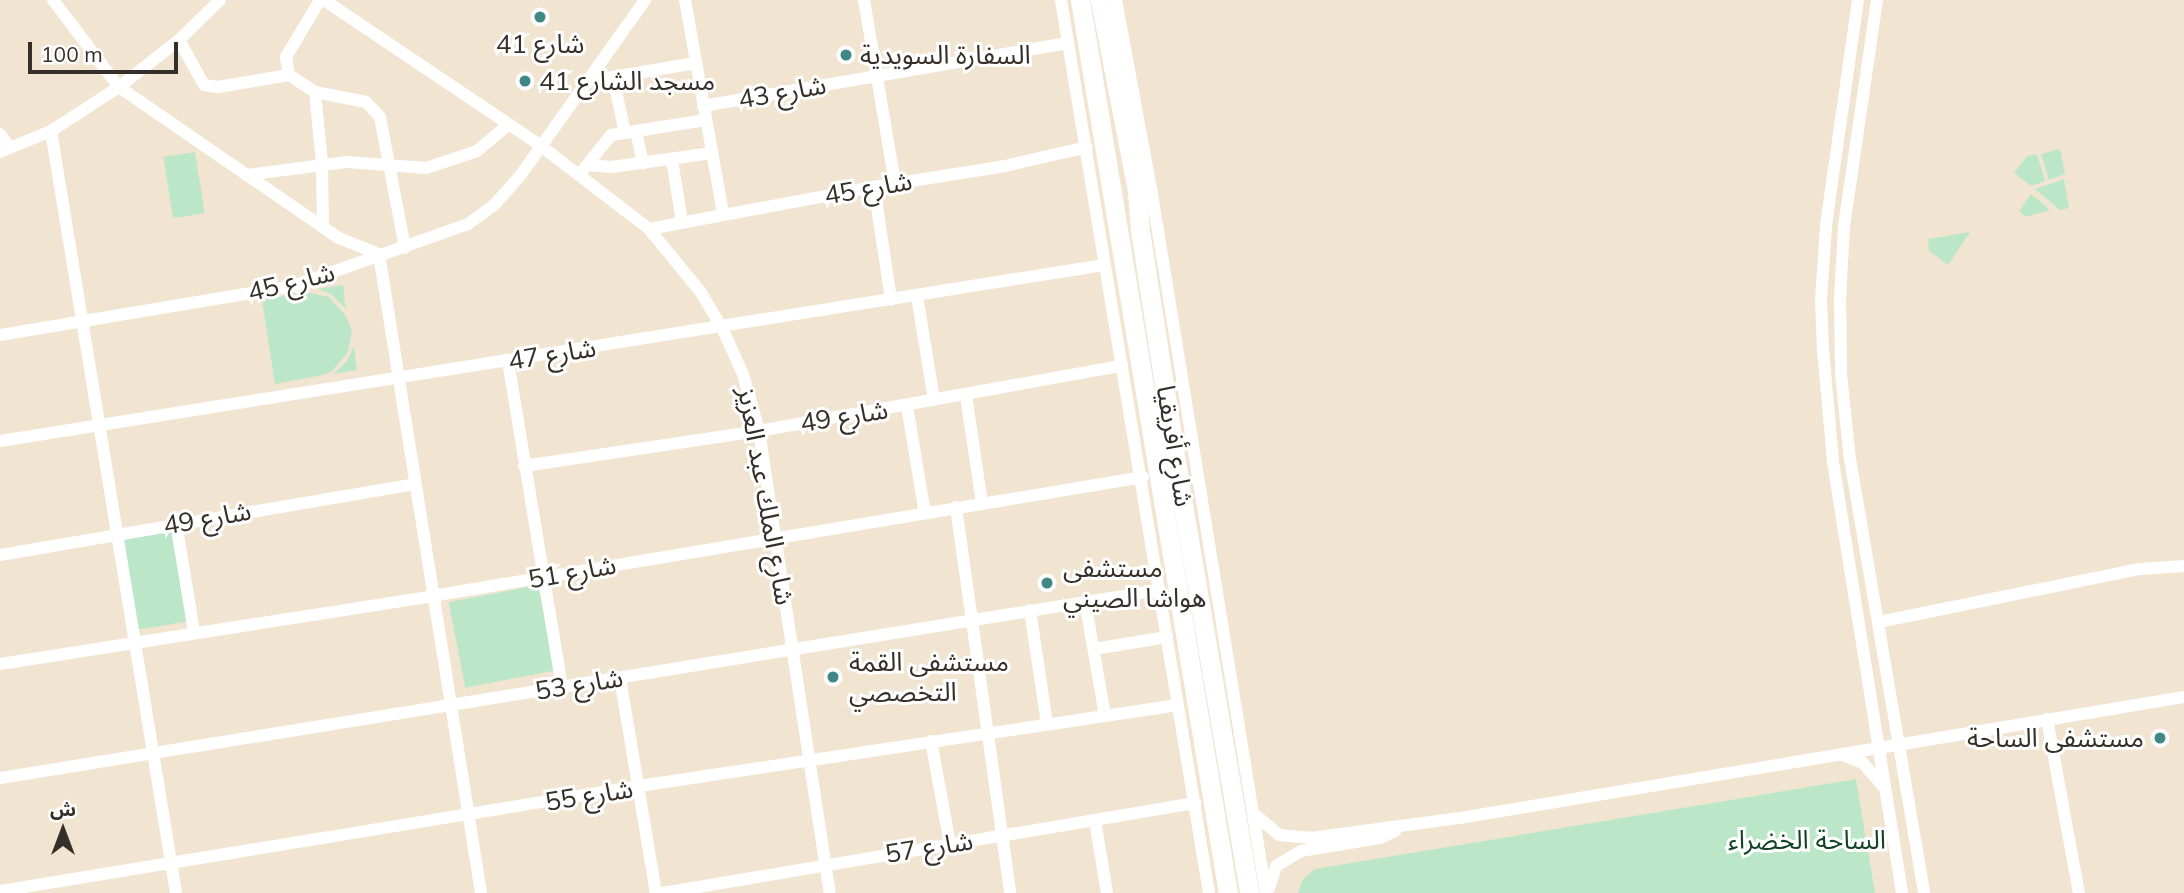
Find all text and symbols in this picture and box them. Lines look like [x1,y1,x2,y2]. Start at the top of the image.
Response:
marker: شارع 41 [532,9,548,25]
scale bar [32,28,182,72]
place label: شارع 41 [496,28,584,60]
place label: السفارة السويدية [860,39,1031,71]
text: 100 m [41,41,103,67]
marker: السفارة السويدية [838,47,854,63]
place label: مسجد الشارع 41 [539,65,715,97]
street label: شارع 43 [736,69,828,115]
marker: مسجد الشارع 41 [517,73,533,89]
street label: شارع 45 [822,165,914,211]
street label: شارع 45 [244,256,338,308]
street label: شارع 47 [506,332,598,376]
street label: شارع أفريقيا [1150,383,1200,509]
street label: شارع الملك عبد العزيز [731,385,801,607]
street label: شارع 49 [798,394,890,438]
street label: شارع 49 [161,495,253,541]
street label: شارع 51 [526,549,618,595]
place label: مستشفى هواشا الصيني [1063,552,1206,614]
marker: مستشفى هواشا الصيني [1037,573,1057,593]
place label: مستشفى القمة التخصصي [849,646,1009,708]
street label: شارع 53 [533,662,625,706]
marker: مستشفى القمة التخصصي [823,667,843,687]
place label: مستشفى الساحة [1967,722,2144,754]
marker: مستشفى الساحة [2150,728,2170,748]
street label: شارع 55 [543,773,635,817]
north arrow [28,795,98,865]
text: ش [50,797,76,821]
park label: الساحة الخضراء [1728,824,1886,856]
street label: شارع 57 [883,825,975,869]

